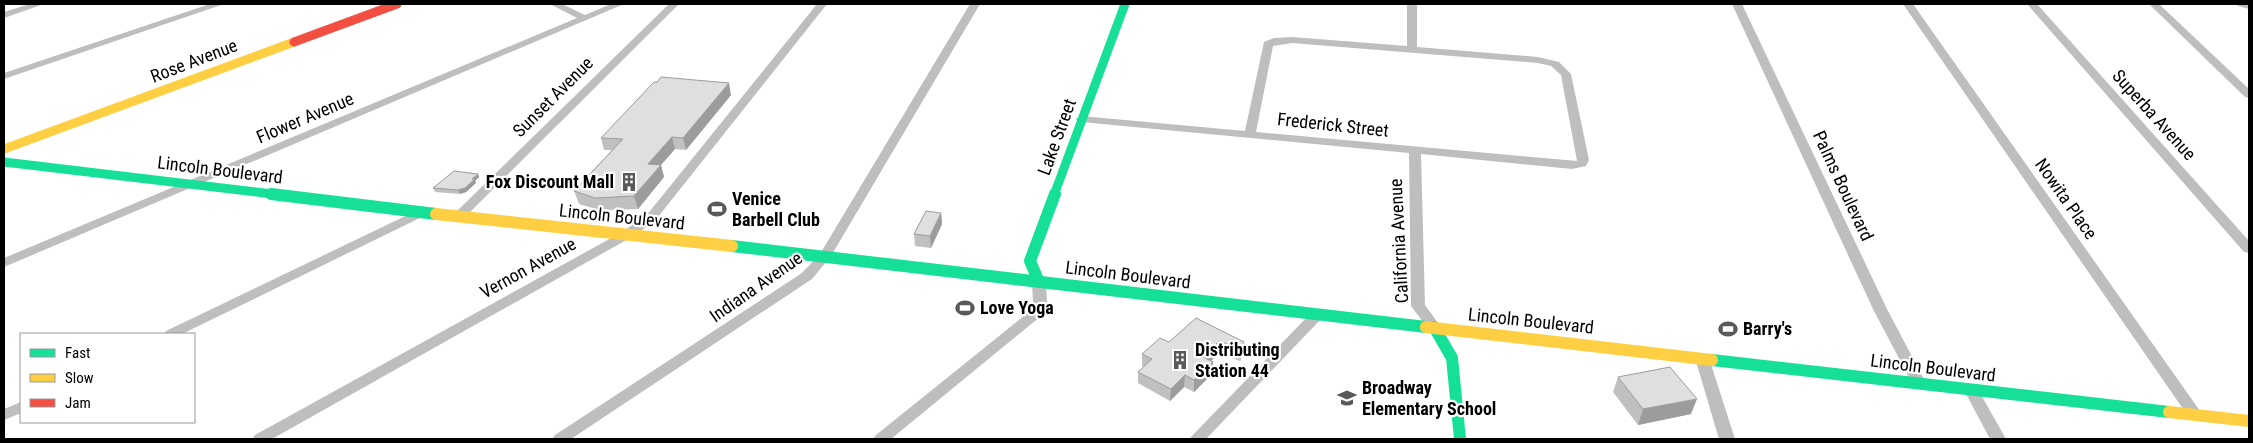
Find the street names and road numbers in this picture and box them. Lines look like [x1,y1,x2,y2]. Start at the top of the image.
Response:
street label: Rose Avenue [147,34,240,87]
street label: Sunset Avenue [508,52,597,141]
street label: Superba Avenue [2108,65,2200,164]
street label: Flower Avenue [253,88,357,147]
street label: Lake Street [1033,96,1080,178]
street label: Frederick Street [1276,108,1390,141]
street label: Palms Boulevard [1809,127,1878,244]
street label: Lincoln Boulevard [156,151,284,188]
street label: Nowita Place [2031,154,2102,243]
street label: California Avenue [1385,178,1412,304]
street label: Lincoln Boulevard [558,199,686,234]
street label: Vernon Avenue [476,233,579,302]
street label: Indiana Avenue [705,247,806,326]
street label: Lincoln Boulevard [1064,256,1192,293]
street label: Lincoln Boulevard [1467,303,1595,338]
street label: Lincoln Boulevard [1869,349,1997,386]

